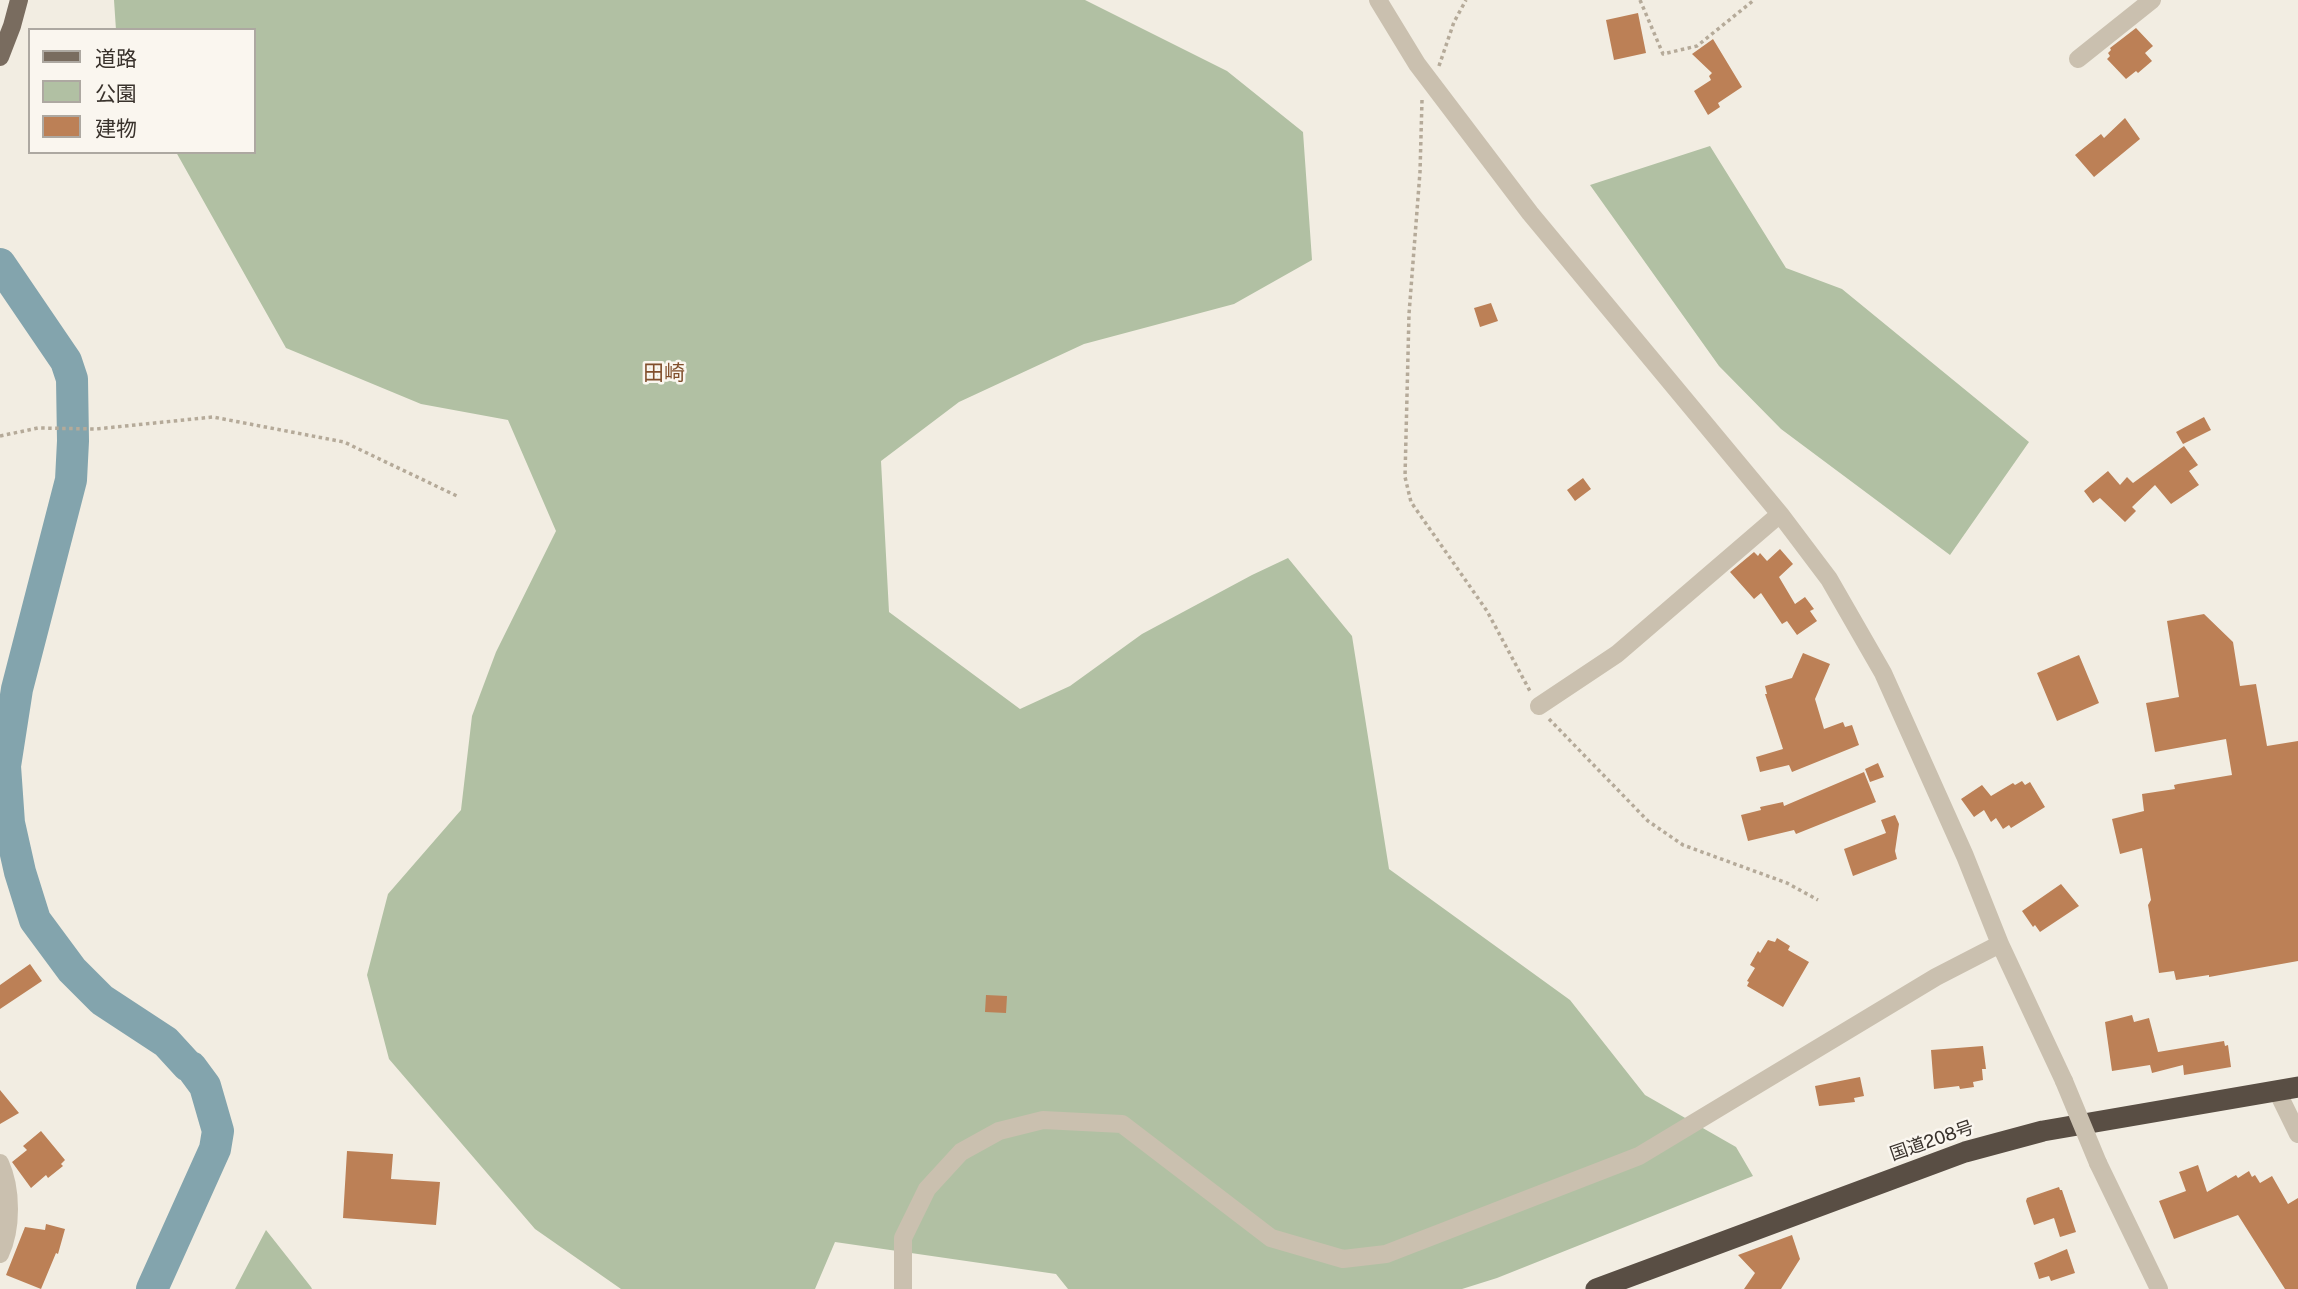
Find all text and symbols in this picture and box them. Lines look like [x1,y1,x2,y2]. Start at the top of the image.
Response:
legend [28,28,256,154]
text: 道路 [95,46,137,71]
text: 公園 [95,81,137,106]
text: 建物 [95,116,137,141]
district label: 田崎 [643,361,685,387]
street label: 国道208号 [1887,1117,1977,1165]

